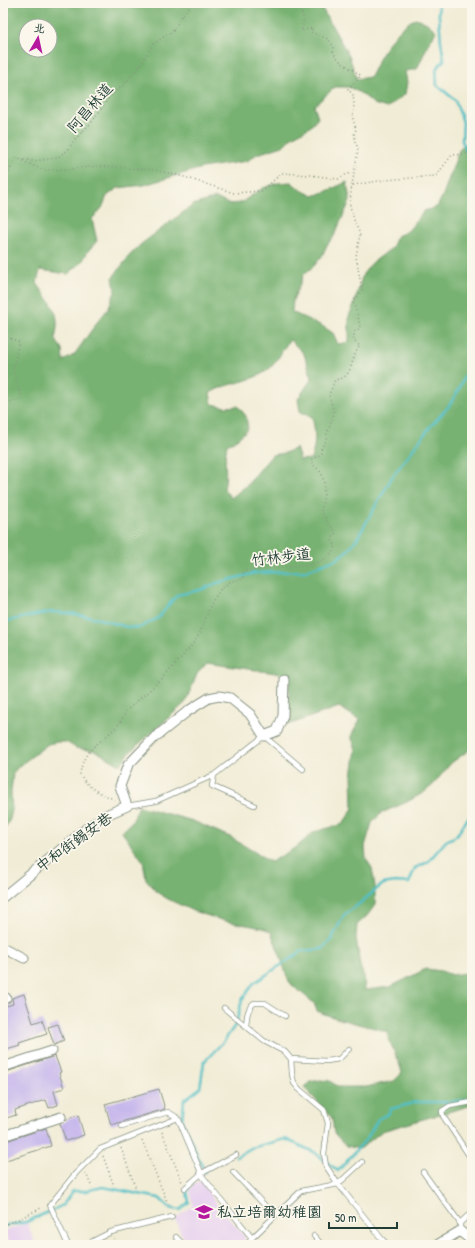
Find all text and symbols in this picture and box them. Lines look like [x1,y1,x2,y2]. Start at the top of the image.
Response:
north arrow [18,18,58,58]
text: 北 [33,20,46,36]
street label: 阿昌林道 [62,78,117,137]
street label: 竹林步道 [250,542,312,571]
street label: 中和街錫安巷 [31,807,116,877]
place label: 私立培爾幼稚園 [217,1201,322,1222]
school or university icon: 私立培爾幼稚園 [194,1202,214,1222]
scale bar [329,1204,397,1230]
text: 50 m [335,1209,356,1226]

